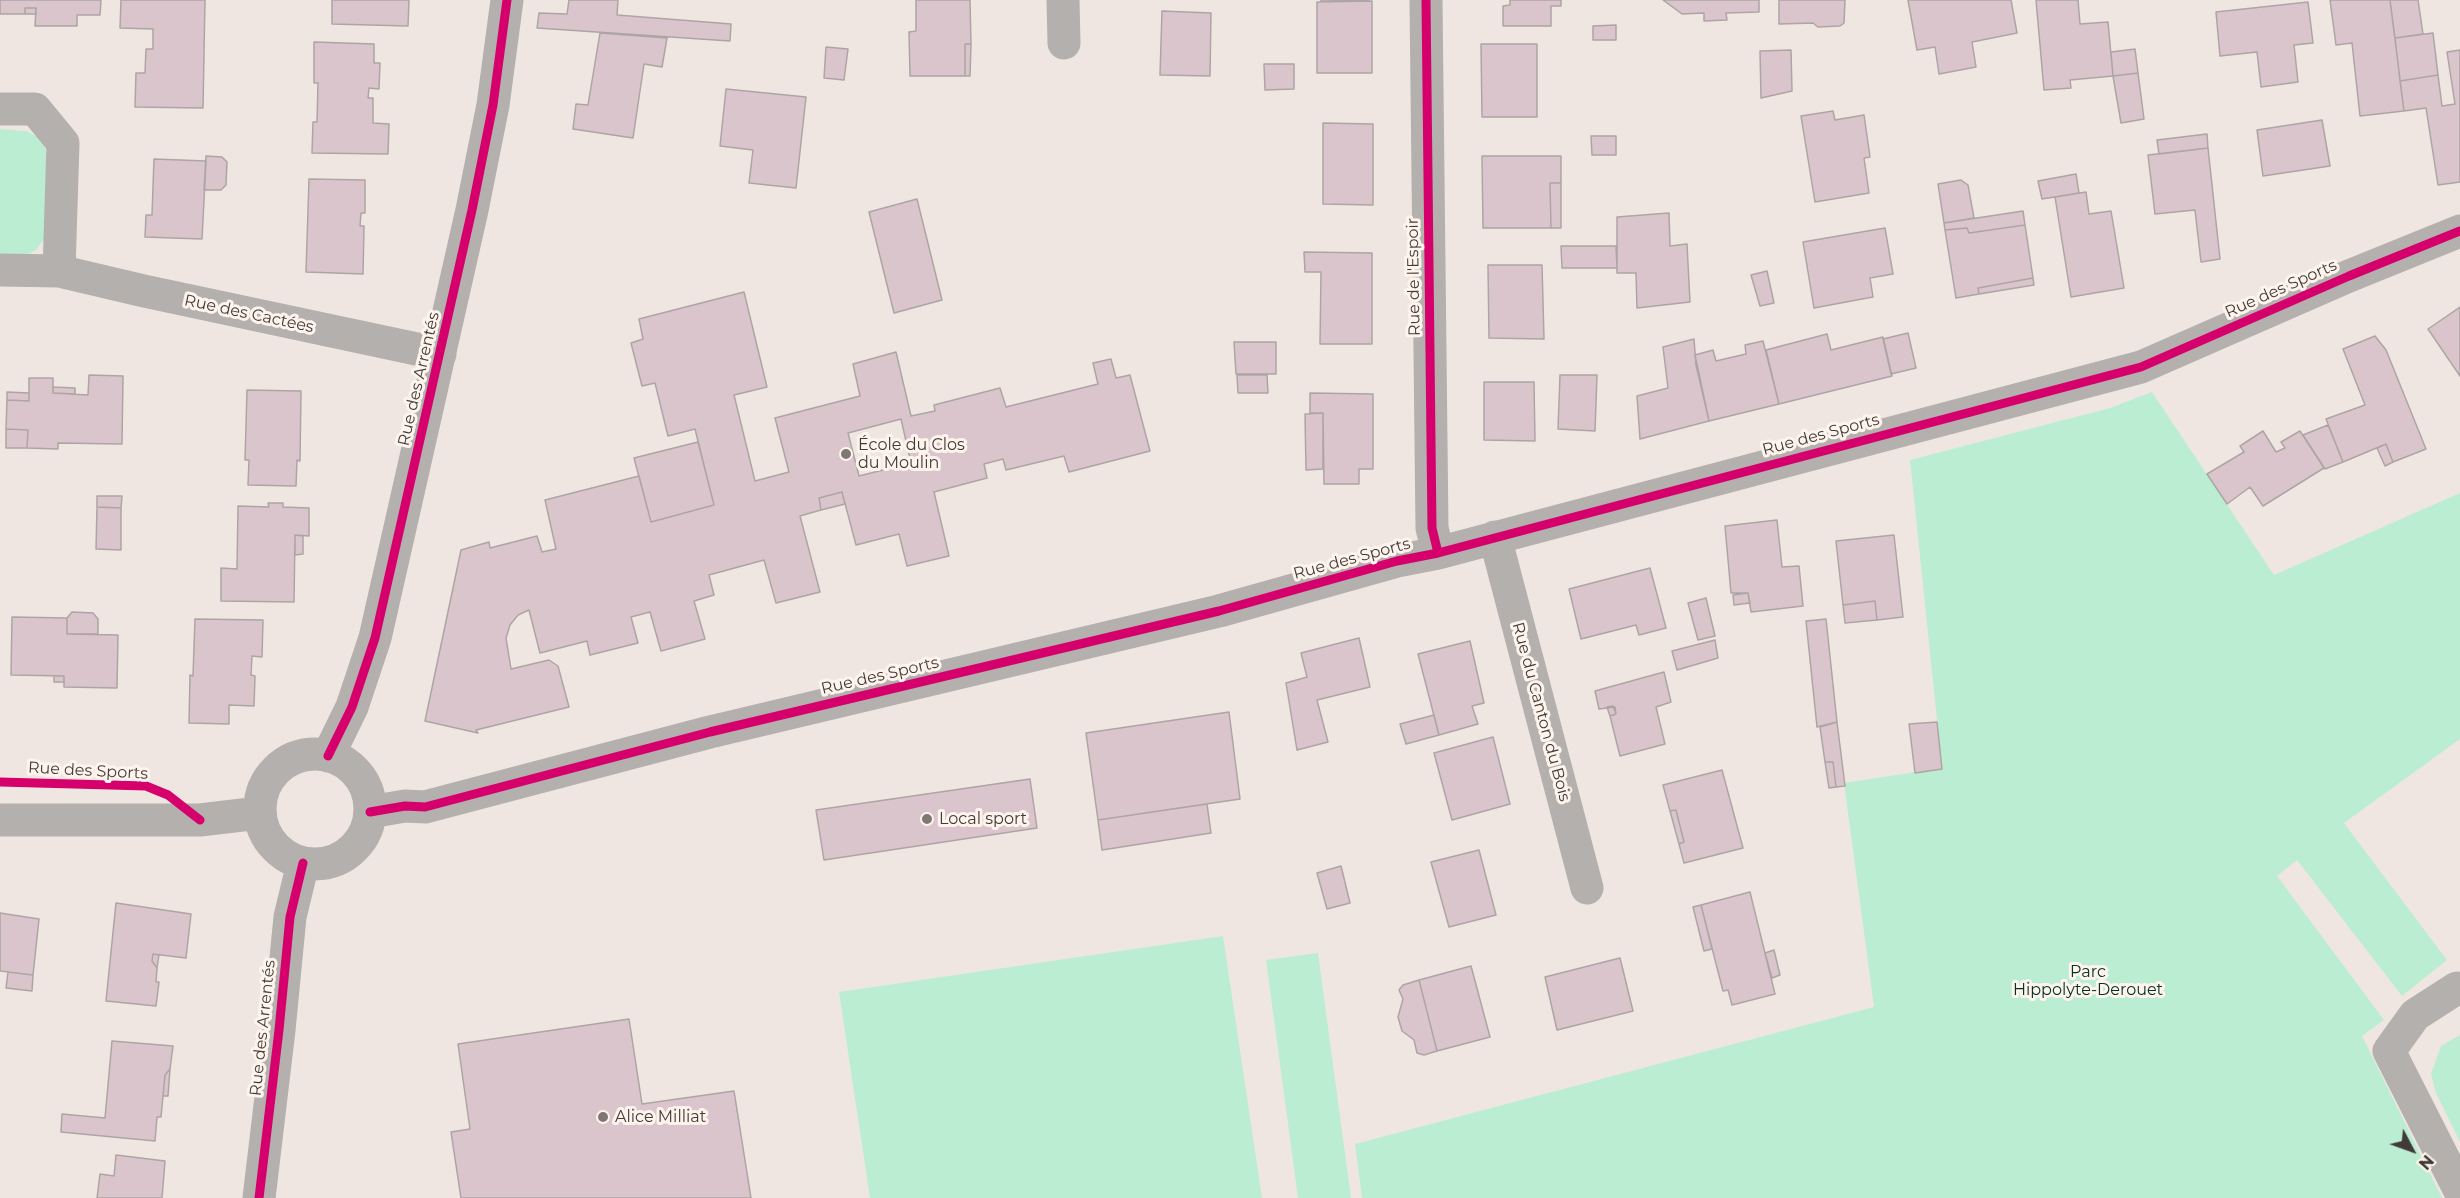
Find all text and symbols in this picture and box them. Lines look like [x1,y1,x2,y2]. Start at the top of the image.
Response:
street label: Rue de l'Espoir [1403,218,1425,336]
street label: Rue des Sports [2222,256,2340,322]
street label: Rue des Cactées [183,291,315,337]
street label: Rue des Arrentés [394,310,444,448]
street label: Rue des Sports [1760,410,1882,460]
place label: École du Clos du Moulin [858,435,965,473]
marker: École du Clos du Moulin [839,447,853,461]
street label: Rue des Sports [1291,534,1413,584]
street label: Rue du Canton du Bois [1508,620,1574,804]
street label: Rue des Sports [819,653,941,699]
street label: Rue des Sports [27,758,149,784]
place label: Local sport [939,809,1027,829]
marker: Local sport [920,812,934,826]
street label: Rue des Arrentés [246,959,280,1097]
park label: Parc Hippolyte-Derouet [2013,962,2163,1000]
place label: Alice Milliat [615,1107,706,1127]
marker: Alice Milliat [596,1110,610,1124]
north arrow [2382,1120,2442,1180]
text: N [2415,1151,2437,1173]

